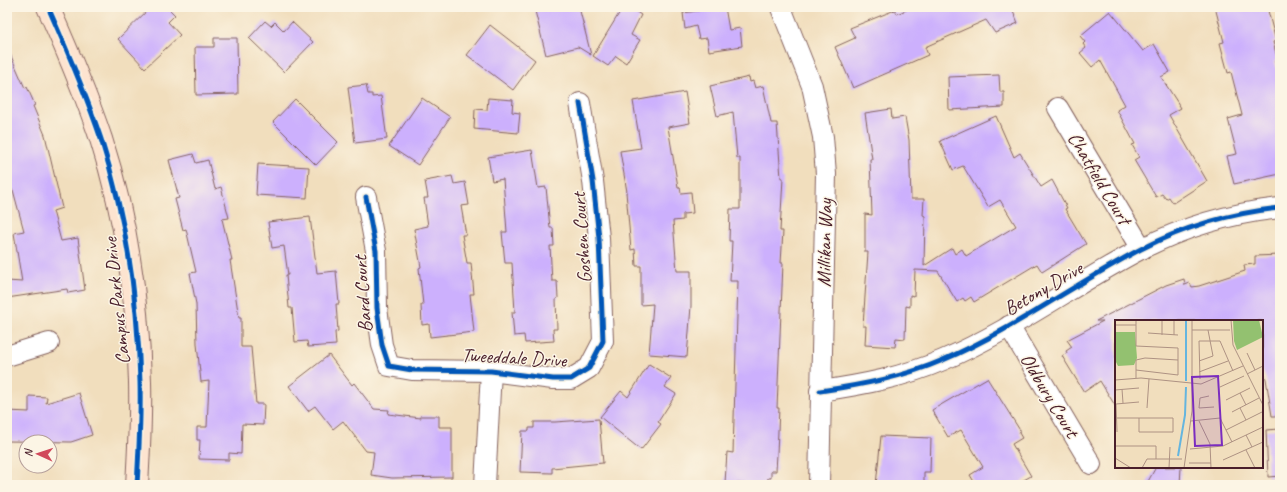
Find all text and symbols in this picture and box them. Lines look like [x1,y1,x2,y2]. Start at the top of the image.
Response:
street label: Chatfield Court [1062,127,1139,232]
street label: Goshen Court [566,189,597,284]
street label: Millikan Way [811,198,838,287]
street label: Campus Park Drive [97,235,136,366]
street label: Bard Court [347,252,378,333]
street label: Betony Drive [999,255,1088,321]
inset map [1115,320,1263,468]
street label: Tweeddale Drive [461,342,568,373]
street label: Oldbury Court [1015,348,1086,444]
north arrow [18,434,58,474]
text: N [21,448,35,457]

